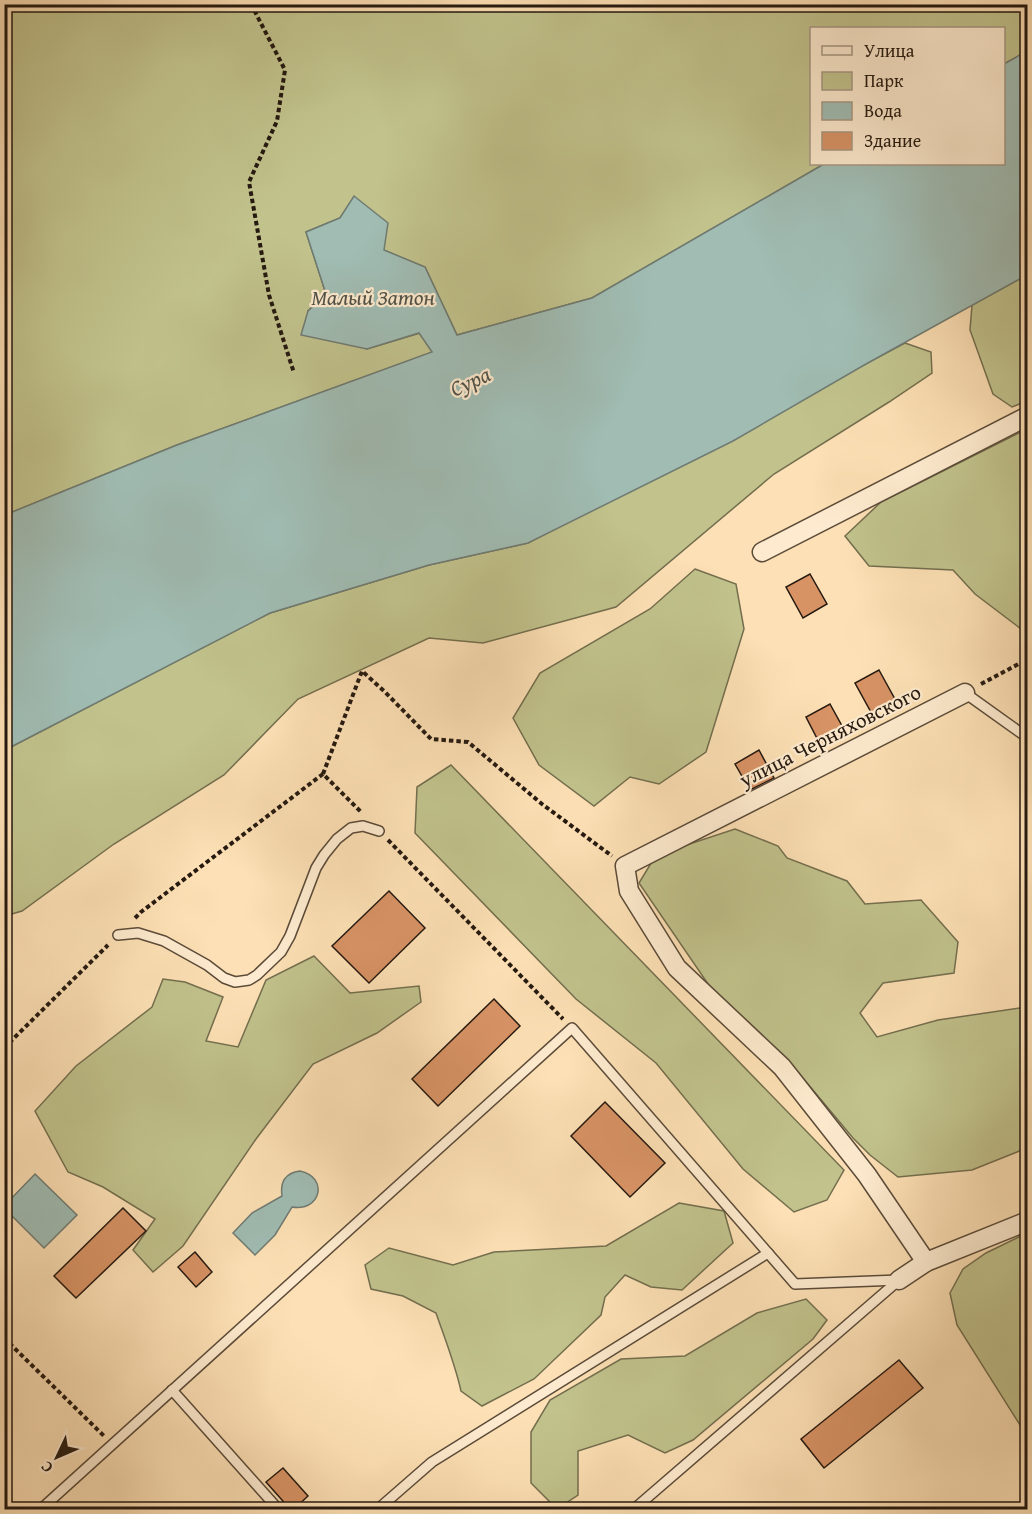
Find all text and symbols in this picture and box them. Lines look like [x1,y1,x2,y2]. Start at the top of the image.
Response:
legend [810,27,1005,165]
text: Улица [864,37,915,64]
text: Парк [864,67,904,94]
text: Вода [864,97,902,124]
text: Здание [864,127,921,154]
water label: Малый Затон [311,281,435,313]
water label: Сура [444,358,496,404]
street label: улица Черняховского [733,676,926,795]
north arrow [27,1427,87,1487]
text: С [34,1456,58,1479]

